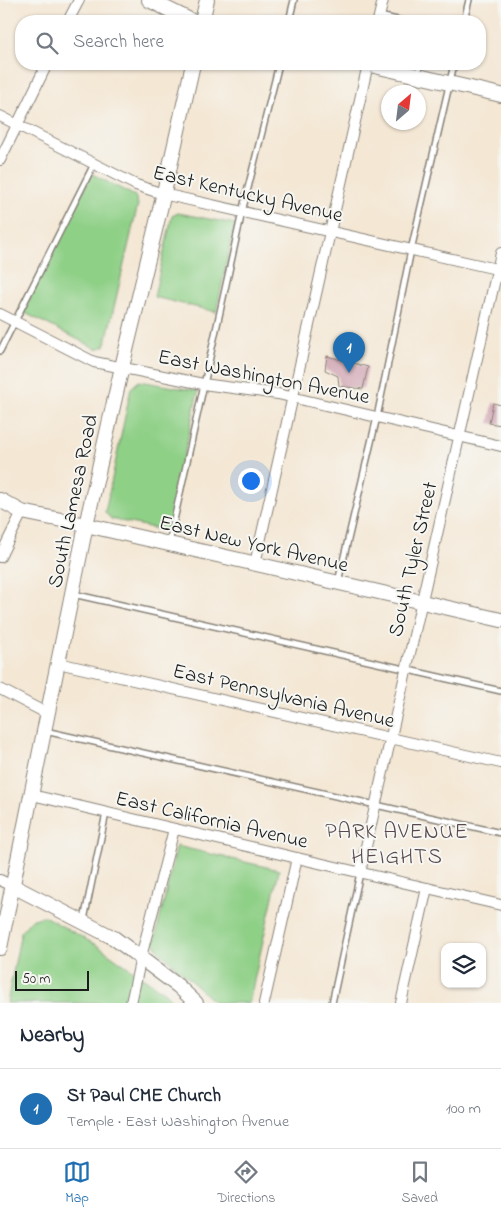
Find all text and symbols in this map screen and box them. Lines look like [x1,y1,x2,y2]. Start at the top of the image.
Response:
search box [15,15,486,70]
icon: search [33,29,61,57]
text: Search here [73,29,164,56]
north arrow [381,85,426,130]
street label: East Kentucky Avenue [149,158,346,233]
pin: 1 [333,332,365,373]
street label: East Washington Avenue [155,343,373,415]
street label: South Lamesa Road [41,412,107,591]
your location [238,468,264,494]
street label: South Tyler Street [382,479,448,640]
street label: East New York Avenue [156,509,352,581]
street label: East Pennsylvania Avenue [169,657,398,739]
street label: East California Avenue [112,784,311,858]
district label: PARK AVENUE HEIGHTS [325,817,469,874]
map controls [441,943,486,988]
button: layers [441,943,486,988]
scale bar [15,968,89,991]
text: 50 m [22,969,50,990]
text: Nearby [20,1021,84,1051]
text: St Paul CME Church [67,1083,221,1110]
text: 1 [33,1097,39,1121]
text: 100 m [446,1097,481,1121]
text: Temple · East Washington Avenue [67,1110,289,1134]
tab: Map [63,1158,91,1209]
tab: Directions [217,1158,275,1209]
tab: Saved [401,1158,438,1209]

